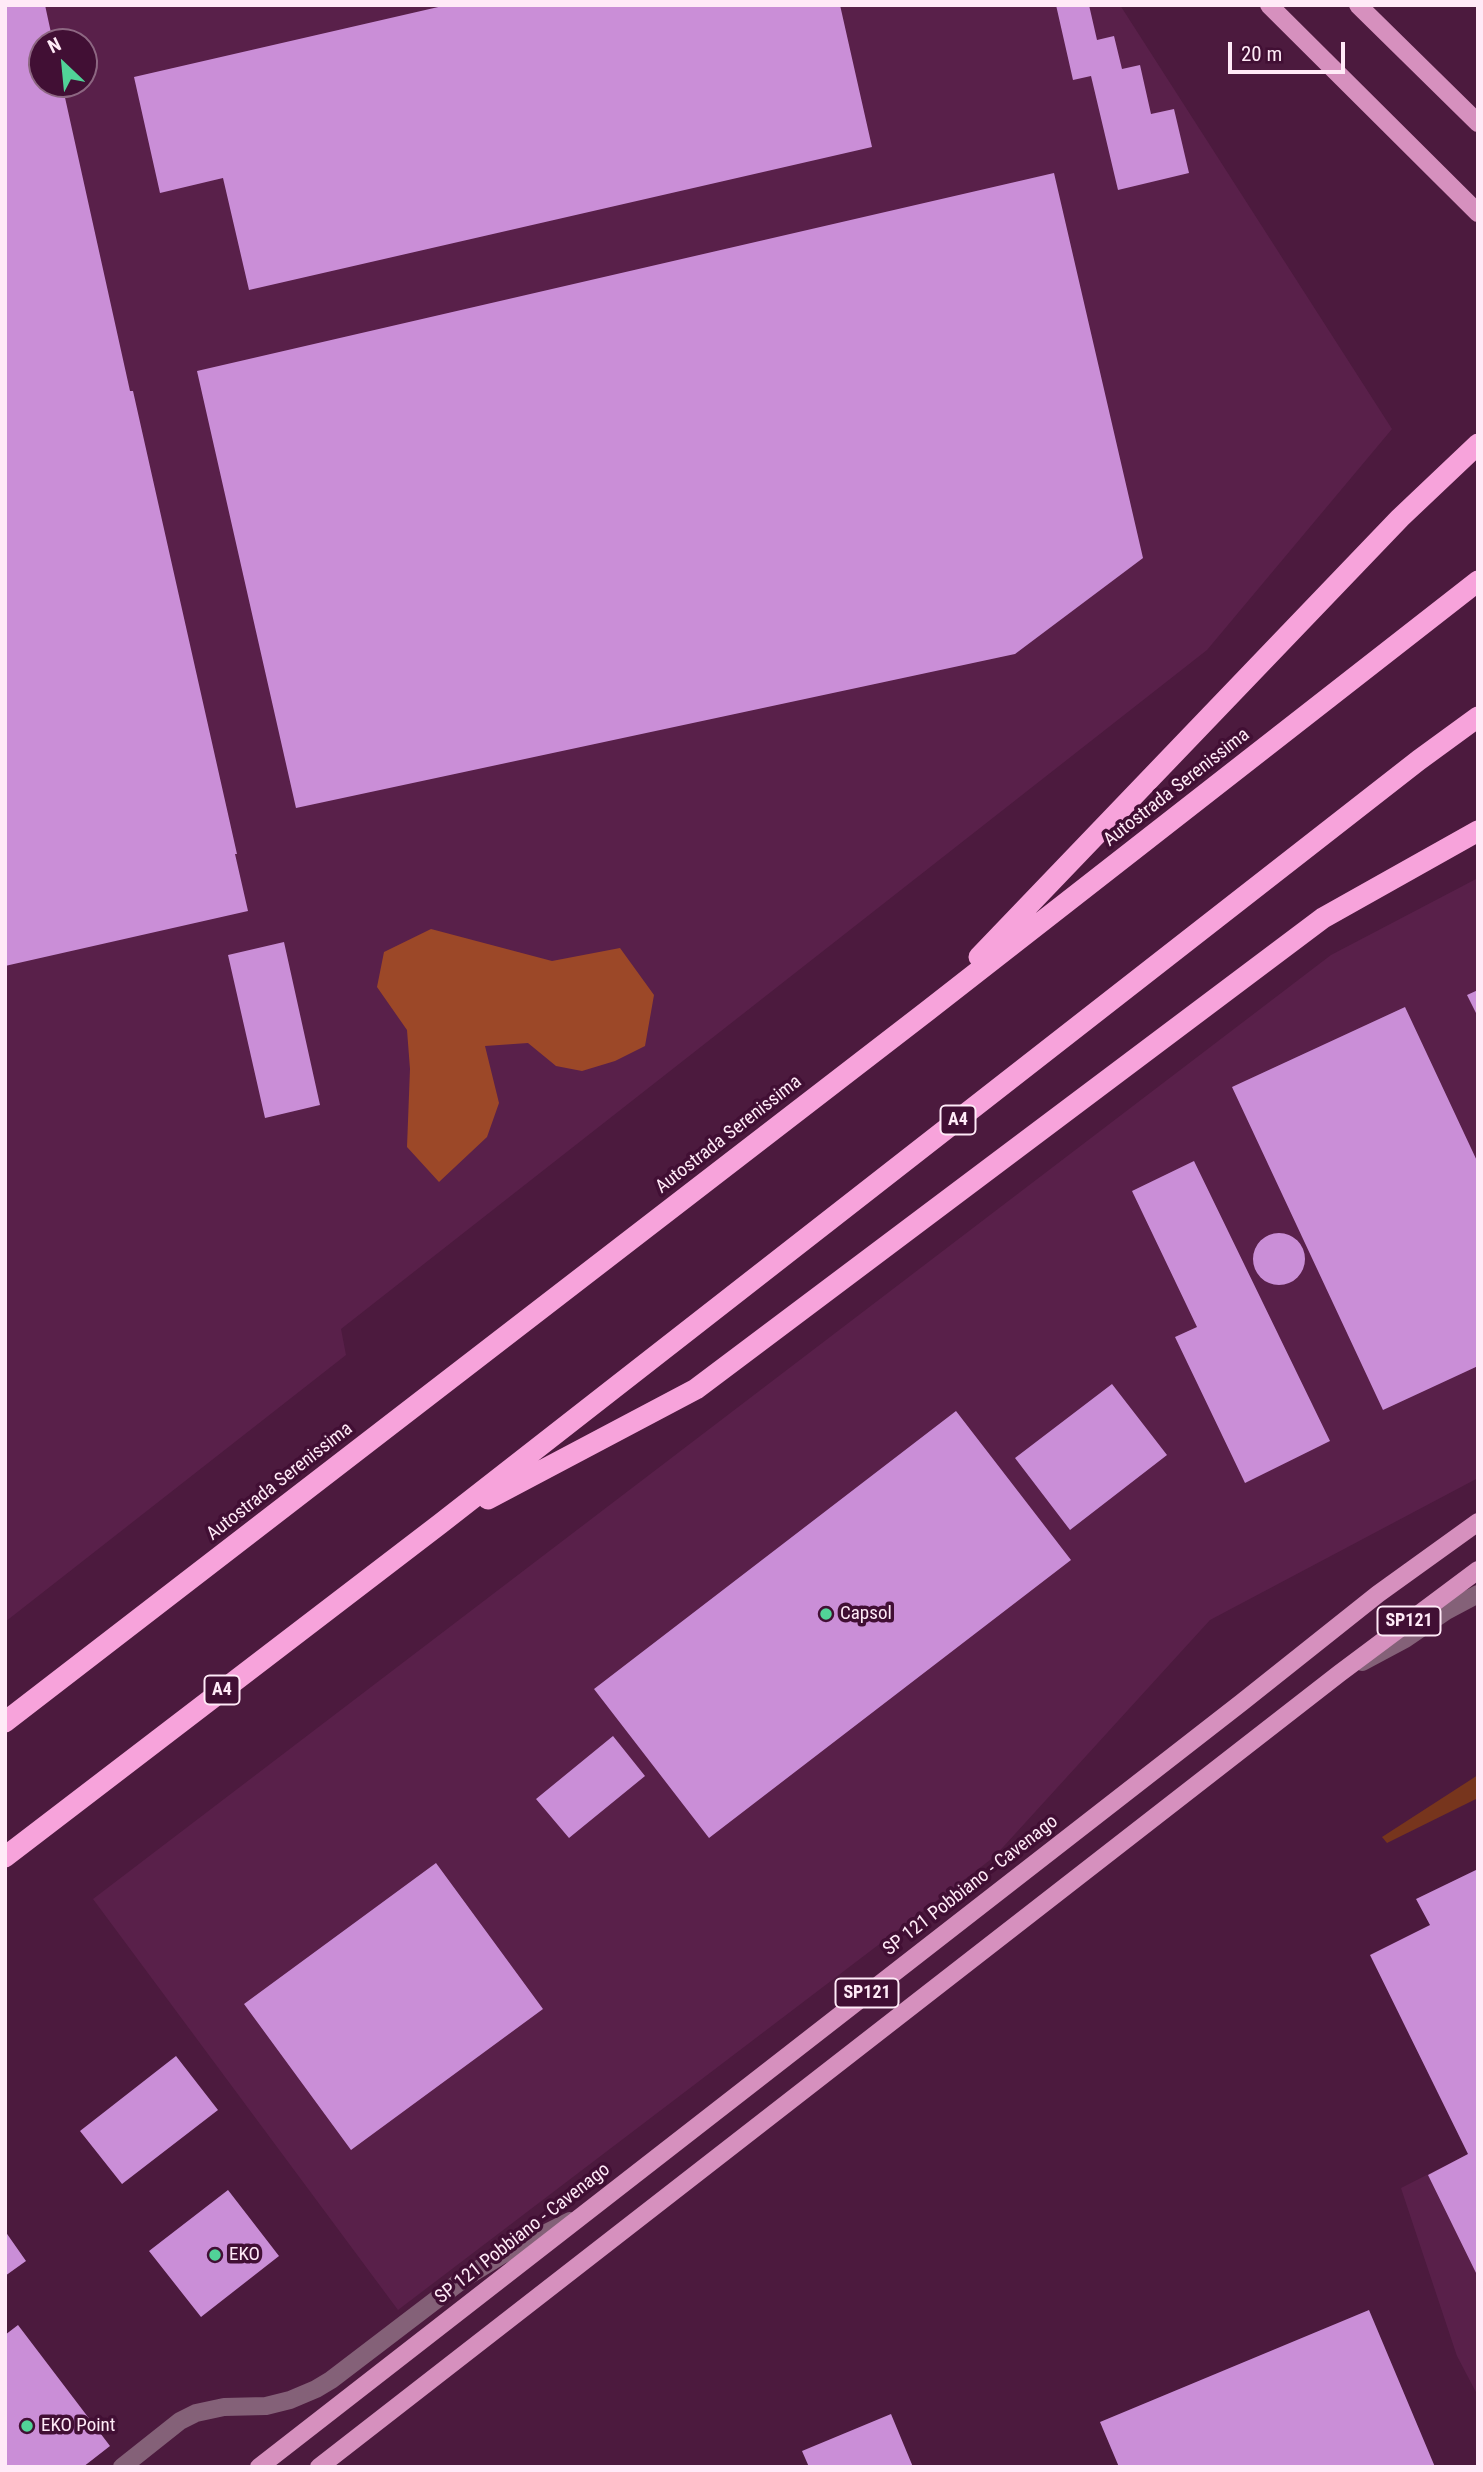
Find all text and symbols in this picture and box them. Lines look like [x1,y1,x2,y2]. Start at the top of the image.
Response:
north arrow [28,28,98,98]
scale bar [1231,28,1348,72]
text: N [44,33,65,58]
text: 20 m [1241,42,1282,66]
street label: Autostrada Serenissima [1100,724,1254,852]
street label: Autostrada Serenissima [652,1071,806,1199]
road number: A4 [940,1106,976,1134]
street label: Autostrada Serenissima [203,1418,357,1546]
place label: Capsol [840,1603,892,1625]
marker: Capsol [818,1606,834,1622]
road number: SP121 [1378,1606,1440,1636]
road number: A4 [204,1675,240,1704]
street label: SP 121 Pobbiano - Cavenago [879,1811,1063,1961]
road number: SP121 [836,1979,898,2008]
street label: SP 121 Pobbiano - Cavenago [431,2159,615,2309]
place label: EKO [229,2244,260,2266]
marker: EKO [207,2247,223,2263]
place label: EKO Point [41,2415,115,2437]
marker: EKO Point [19,2418,35,2434]

